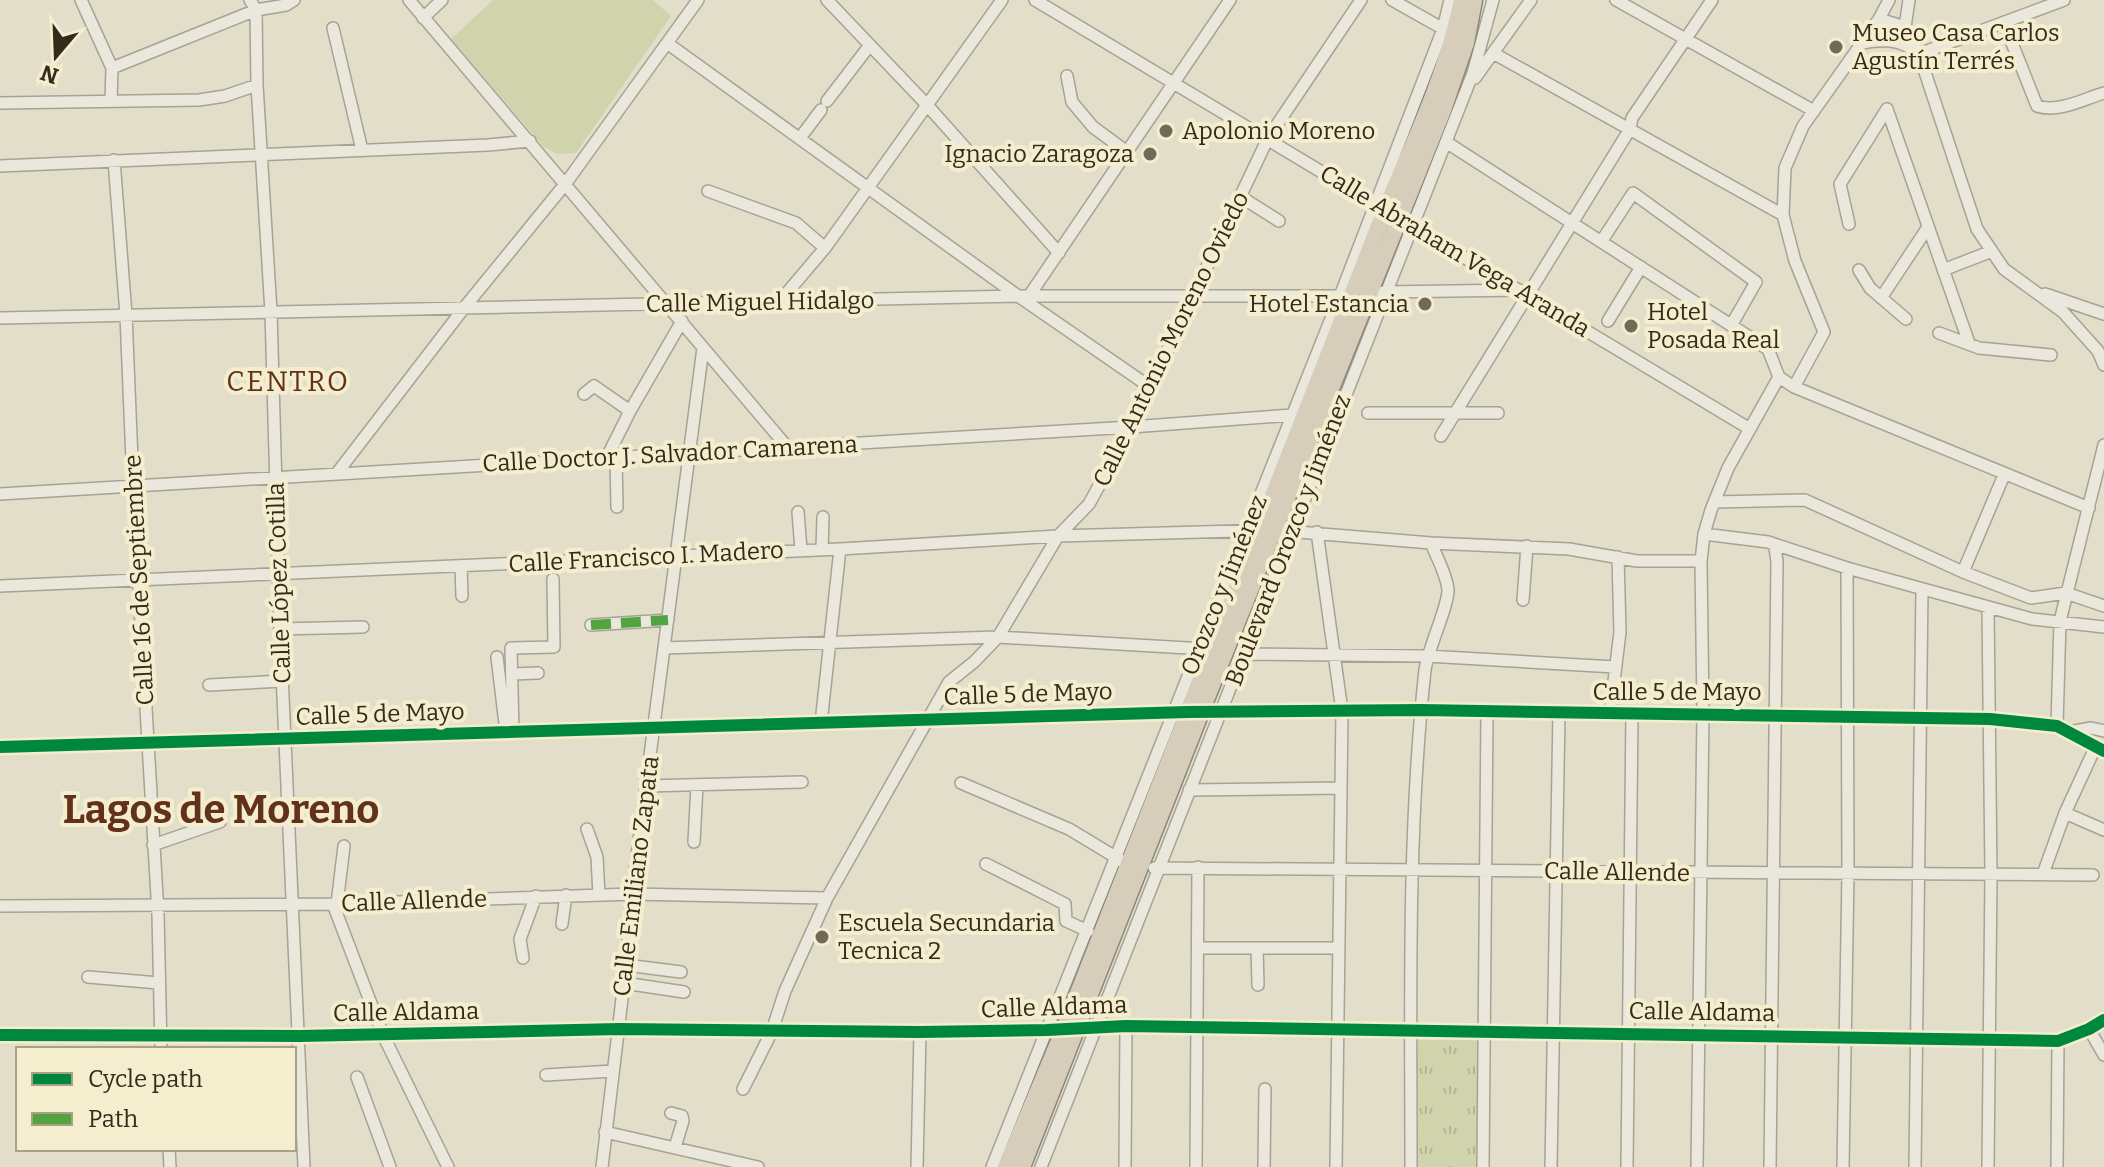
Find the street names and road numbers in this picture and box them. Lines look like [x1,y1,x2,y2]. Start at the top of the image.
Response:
street label: Calle Abraham Vega Aranda [1315,159,1595,343]
street label: Calle Antonio Moreno Oviedo [1087,187,1255,491]
street label: Calle Miguel Hidalgo [645,286,875,318]
street label: Boulevard Orozco y Jiménez [1219,390,1357,690]
street label: Calle Doctor J. Salvador Camarena [482,430,858,478]
street label: Calle 16 de Septiembre [118,454,160,706]
street label: Calle López Cotilla [261,482,297,684]
street label: Orozco y Jiménez [1175,491,1273,679]
street label: Calle Francisco I. Madero [508,536,784,578]
street label: Calle 5 de Mayo [943,677,1113,711]
street label: Calle 5 de Mayo [1592,678,1762,706]
street label: Calle 5 de Mayo [295,697,465,731]
street label: Calle Emiliano Zapata [607,754,665,998]
street label: Calle Allende [1544,857,1690,887]
street label: Calle Allende [341,884,487,918]
street label: Calle Aldama [980,990,1128,1024]
street label: Calle Aldama [332,997,480,1027]
street label: Calle Aldama [1628,997,1776,1027]

